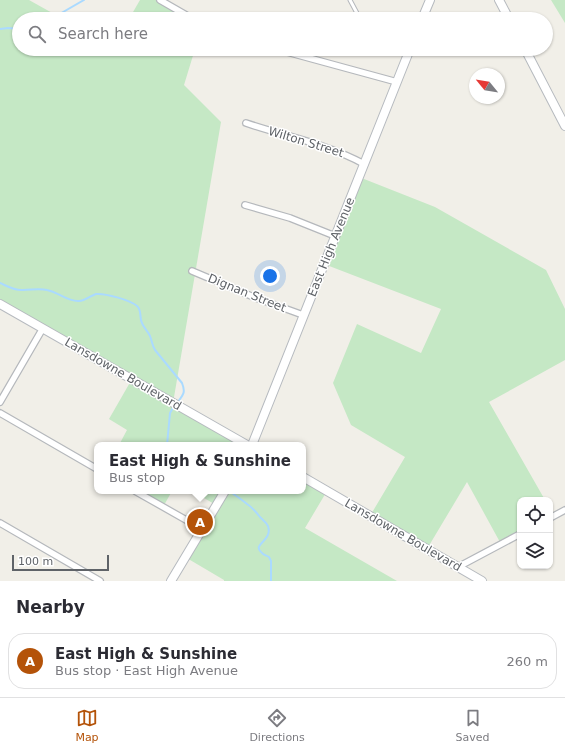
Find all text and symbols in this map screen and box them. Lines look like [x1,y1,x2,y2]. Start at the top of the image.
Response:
search box [12,12,553,56]
icon: search [26,23,48,45]
text: Search here [58,25,148,43]
north arrow [469,68,505,104]
street label: Wilton Street [267,124,346,160]
street label: East High Avenue [305,195,357,299]
your location [260,266,280,286]
street label: Dignan Street [206,271,288,315]
street label: Lansdowne Boulevard [62,335,184,413]
popup [94,442,306,494]
text: East High & Sunshine [109,452,291,470]
text: Bus stop [109,470,165,485]
street label: Lansdowne Boulevard [342,496,464,574]
map controls [517,497,553,569]
button: locate [517,497,553,533]
pin: A [187,507,213,537]
button: layers [517,533,553,569]
scale bar [12,553,109,572]
text: 100 m [18,555,53,568]
text: Nearby [16,597,85,617]
text: East High & Sunshine [55,645,237,663]
text: A [25,654,35,669]
text: 260 m [506,654,548,669]
text: Bus stop · East High Avenue [55,663,238,678]
tab: Map [75,707,99,744]
tab: Directions [249,707,305,744]
tab: Saved [456,707,490,744]

